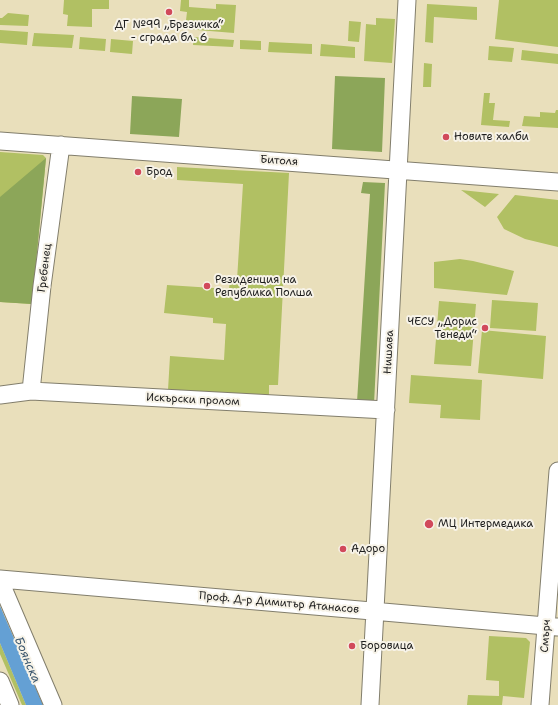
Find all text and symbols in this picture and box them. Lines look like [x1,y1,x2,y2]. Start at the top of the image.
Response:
marker: ДГ №99 „Брезичка“ - сграда бл. 6 [164,7,174,17]
place label: ДГ №99 „Брезичка“ - сграда бл. 6 [115,18,223,44]
place label: Новите халби [454,130,529,144]
marker: Новите халби [441,132,451,142]
street label: Битоля [260,153,298,169]
place label: Брод [146,165,173,179]
marker: Брод [133,167,143,177]
street label: Гребенец [35,243,55,293]
place label: Резиденция на Република Полша [215,273,312,299]
marker: Резиденция на Република Полша [202,281,212,291]
place label: ЧЕСУ „Дорис Тенеди“ [408,315,477,341]
marker: ЧЕСУ „Дорис Тенеди“ [480,323,490,333]
street label: Нишава [381,330,397,374]
street label: Искърски пролом [146,391,240,409]
place label: МЦ Интермедика [438,517,533,531]
marker: МЦ Интермедика [423,518,435,530]
place label: Адоро [351,542,385,556]
marker: Адоро [338,544,348,554]
street label: Проф. Д-р Димитър Атанасов [198,589,360,617]
street label: Смърч [538,619,554,653]
water label: Боянска [11,635,43,685]
place label: Боровица [360,639,413,653]
marker: Боровица [347,641,357,651]

